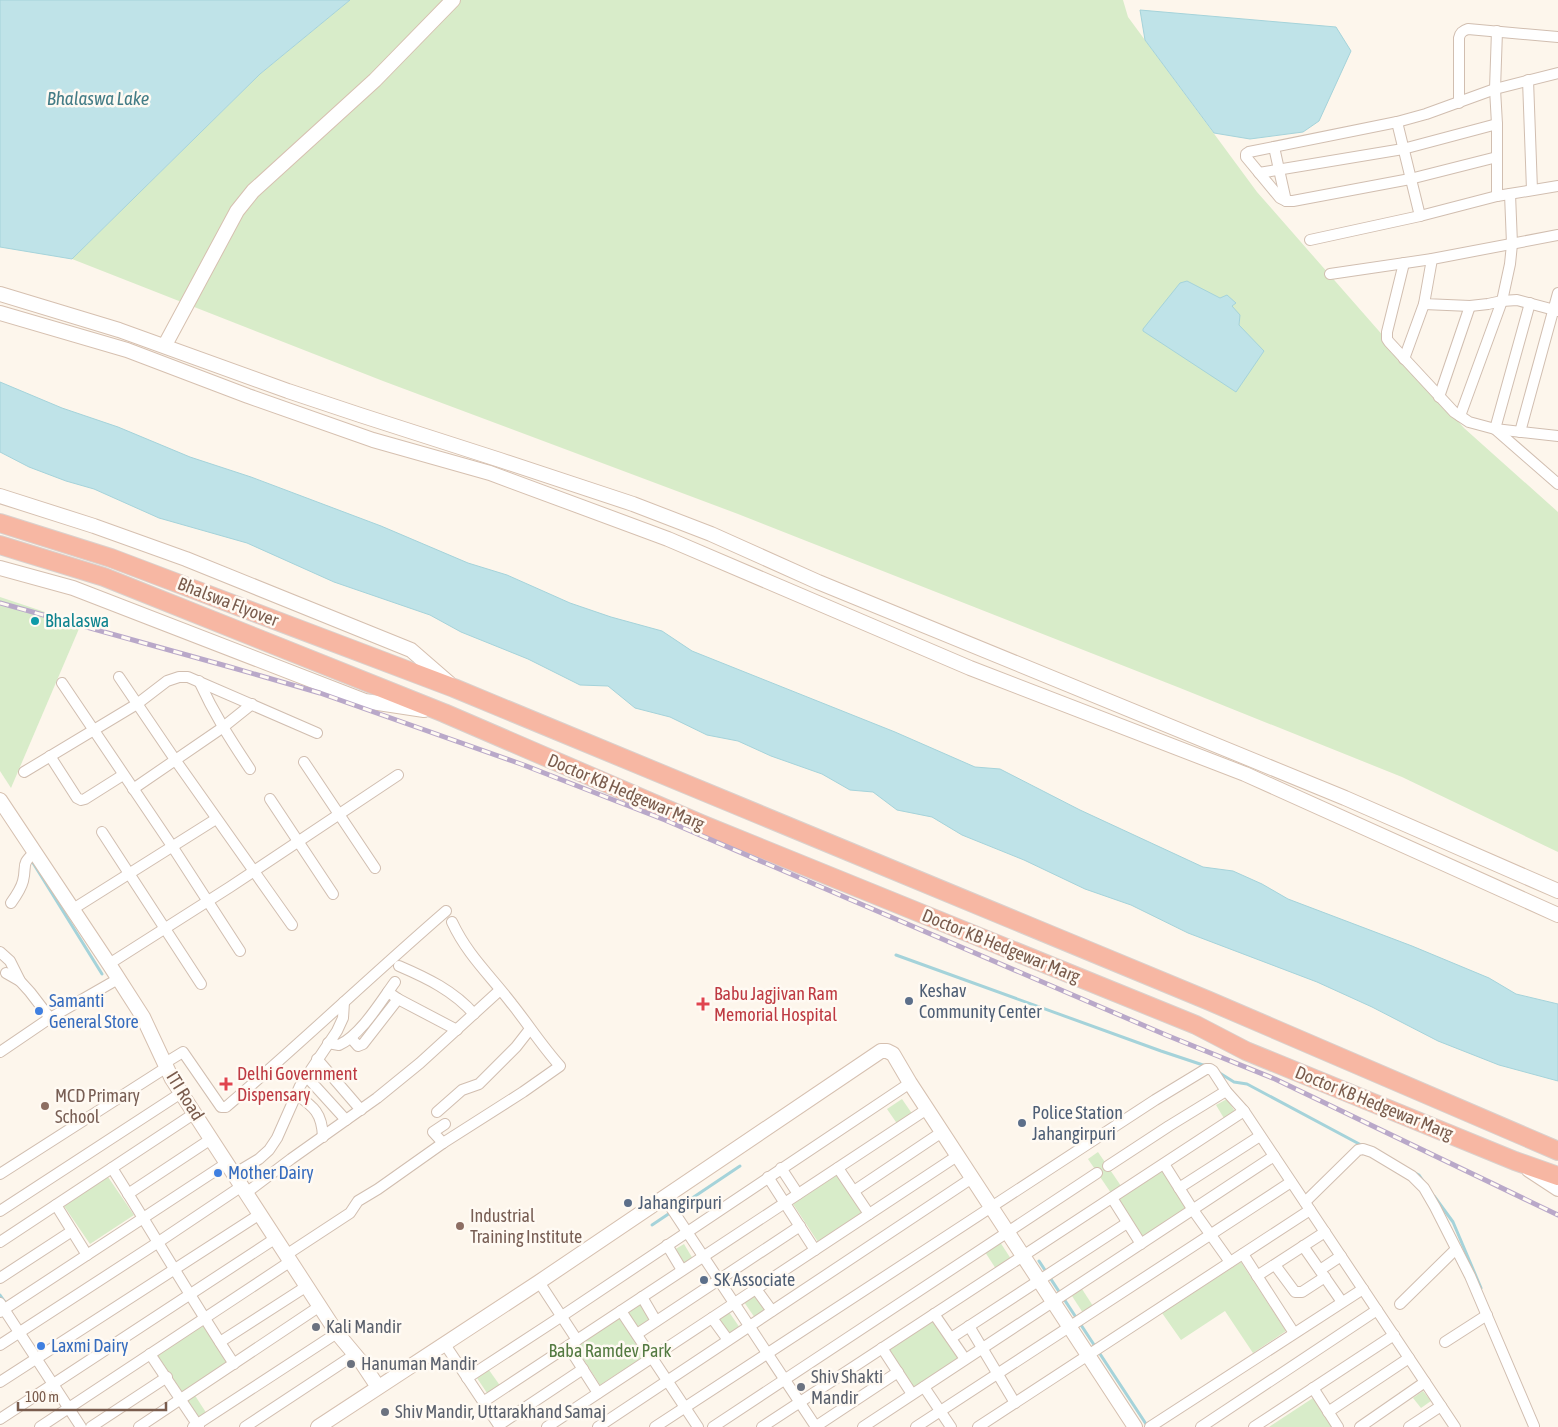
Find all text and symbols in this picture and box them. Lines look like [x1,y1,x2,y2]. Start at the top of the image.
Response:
water label: Bhalaswa Lake [47,87,149,109]
street label: Bhalswa Flyover [175,573,282,631]
place label: Bhalaswa [45,610,109,631]
marker: Bhalaswa [29,615,41,627]
street label: Doctor KB Hedgewar Marg [545,749,708,834]
street label: Doctor KB Hedgewar Marg [919,904,1083,987]
place label: Keshav Community Center [919,980,1042,1022]
place label: Babu Jagjivan Ram Memorial Hospital [714,983,838,1025]
place label: Samanti General Store [49,990,139,1032]
marker: Keshav Community Center [903,995,915,1007]
marker: Babu Jagjivan Ram Memorial Hospital [696,997,710,1011]
marker: Samanti General Store [33,1005,45,1017]
street label: Doctor KB Hedgewar Marg [1292,1061,1456,1144]
place label: Delhi Government Dispensary [237,1063,358,1105]
street label: ITI Road [162,1067,209,1124]
marker: Delhi Government Dispensary [219,1077,233,1091]
place label: MCD Primary School [55,1085,140,1127]
marker: MCD Primary School [39,1100,51,1112]
place label: Police Station Jahangirpuri [1032,1102,1123,1144]
marker: Police Station Jahangirpuri [1016,1117,1028,1129]
place label: Mother Dairy [228,1162,314,1183]
marker: Mother Dairy [212,1167,224,1179]
place label: Jahangirpuri [638,1192,722,1213]
marker: Jahangirpuri [622,1197,634,1209]
place label: Industrial Training Institute [470,1205,582,1247]
marker: Industrial Training Institute [454,1220,466,1232]
place label: SK Associate [714,1269,795,1290]
marker: SK Associate [698,1274,710,1286]
place label: Kali Mandir [326,1316,402,1337]
marker: Kali Mandir [310,1321,322,1333]
place label: Laxmi Dairy [51,1335,129,1356]
marker: Laxmi Dairy [35,1340,47,1352]
park label: Baba Ramdev Park [548,1340,672,1361]
place label: Hanuman Mandir [361,1353,478,1374]
marker: Hanuman Mandir [345,1358,357,1370]
place label: Shiv Shakti Mandir [811,1366,883,1408]
scale bar [18,1380,165,1412]
marker: Shiv Shakti Mandir [795,1381,807,1393]
text: 100 m [25,1388,59,1405]
place label: Shiv Mandir, Uttarakhand Samaj [395,1401,606,1422]
marker: Shiv Mandir, Uttarakhand Samaj [379,1406,391,1418]

